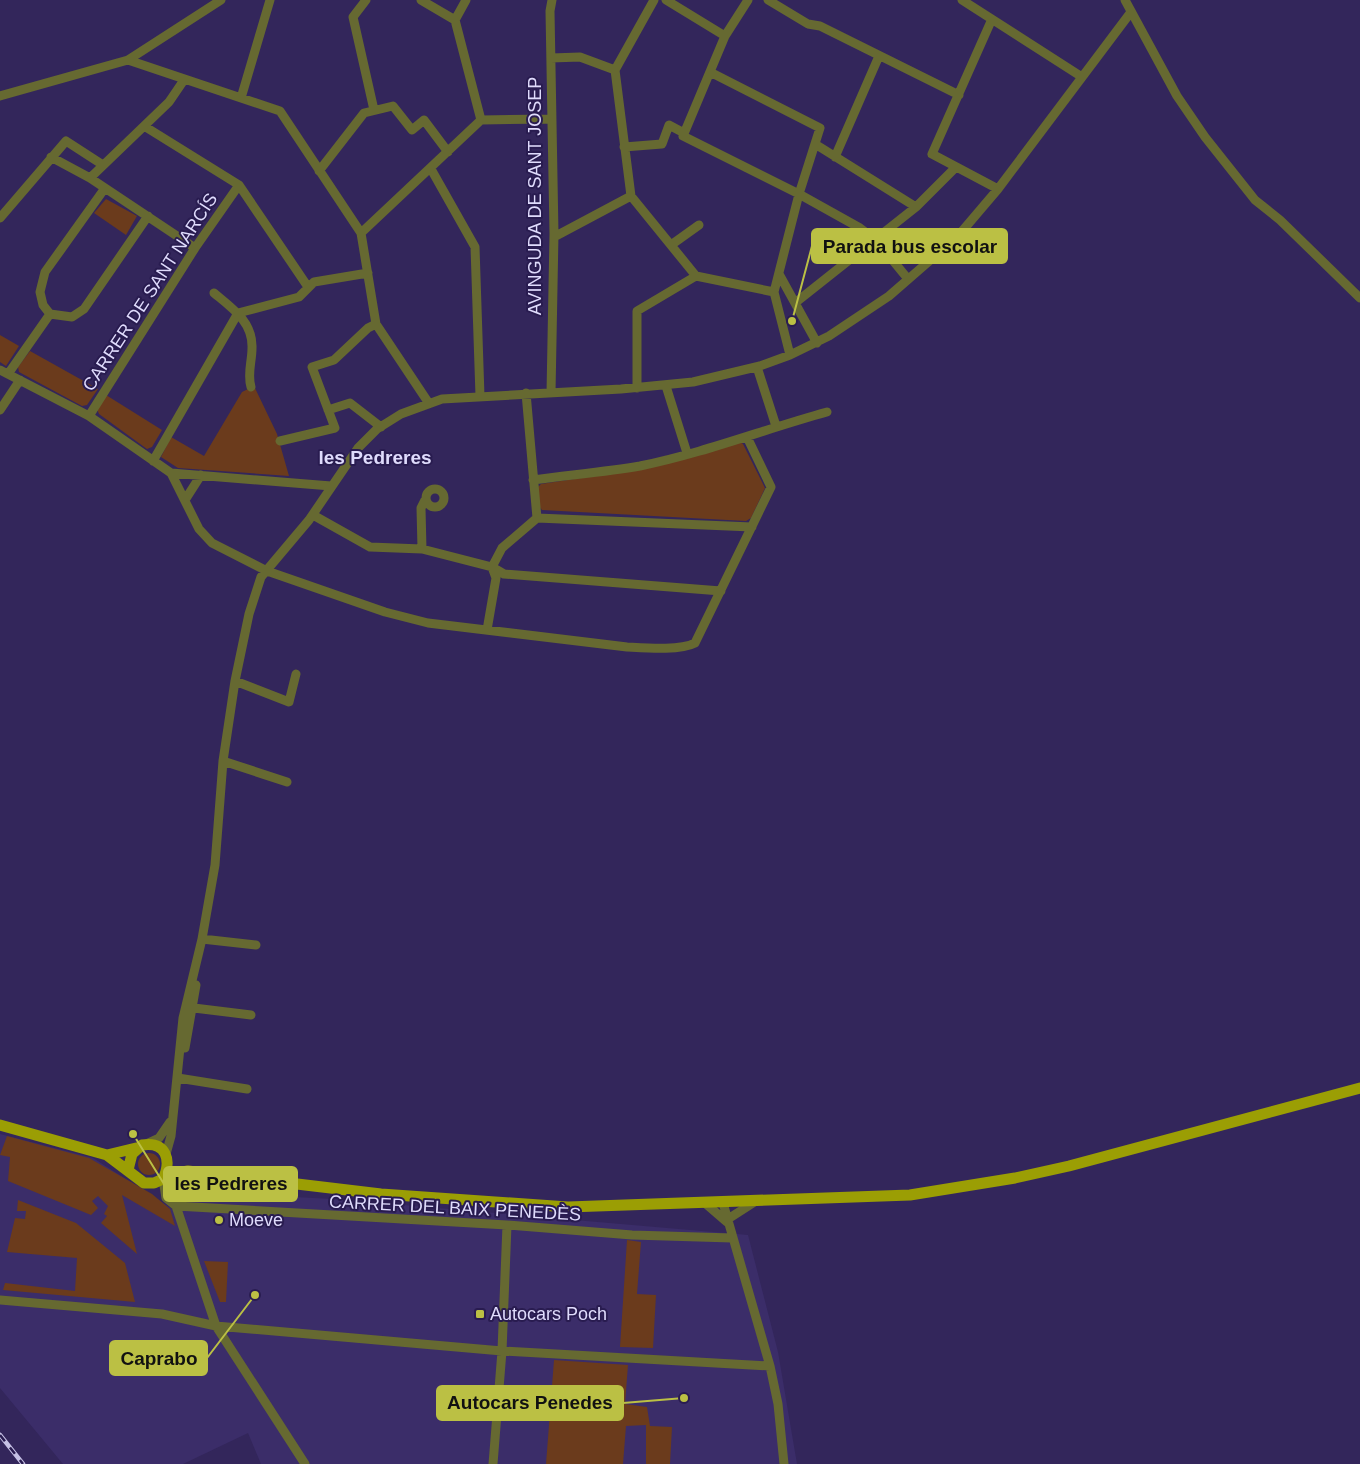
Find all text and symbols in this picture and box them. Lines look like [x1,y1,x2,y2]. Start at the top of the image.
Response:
street label: AVINGUDA DE SANT JOSEP [525,77,545,315]
street label: CARRER DE SANT NARCÍS [79,189,221,395]
callout: Parada bus escolar [812,229,1007,263]
text: Parada bus escolar [823,236,998,257]
district label: les Pedreres [318,447,432,468]
callout: les Pedreres [164,1167,297,1201]
text: les Pedreres [174,1173,288,1194]
street label: CARRER DEL BAIX PENEDÈS [328,1191,582,1225]
place label: Moeve [229,1210,283,1230]
marker: Moeve [213,1214,225,1226]
place label: Autocars Poch [490,1304,607,1324]
marker: Autocars Poch [474,1308,486,1320]
callout: Caprabo [110,1341,207,1375]
text: Caprabo [120,1348,198,1369]
callout: Autocars Penedes [437,1386,623,1420]
text: Autocars Penedes [447,1392,613,1413]

